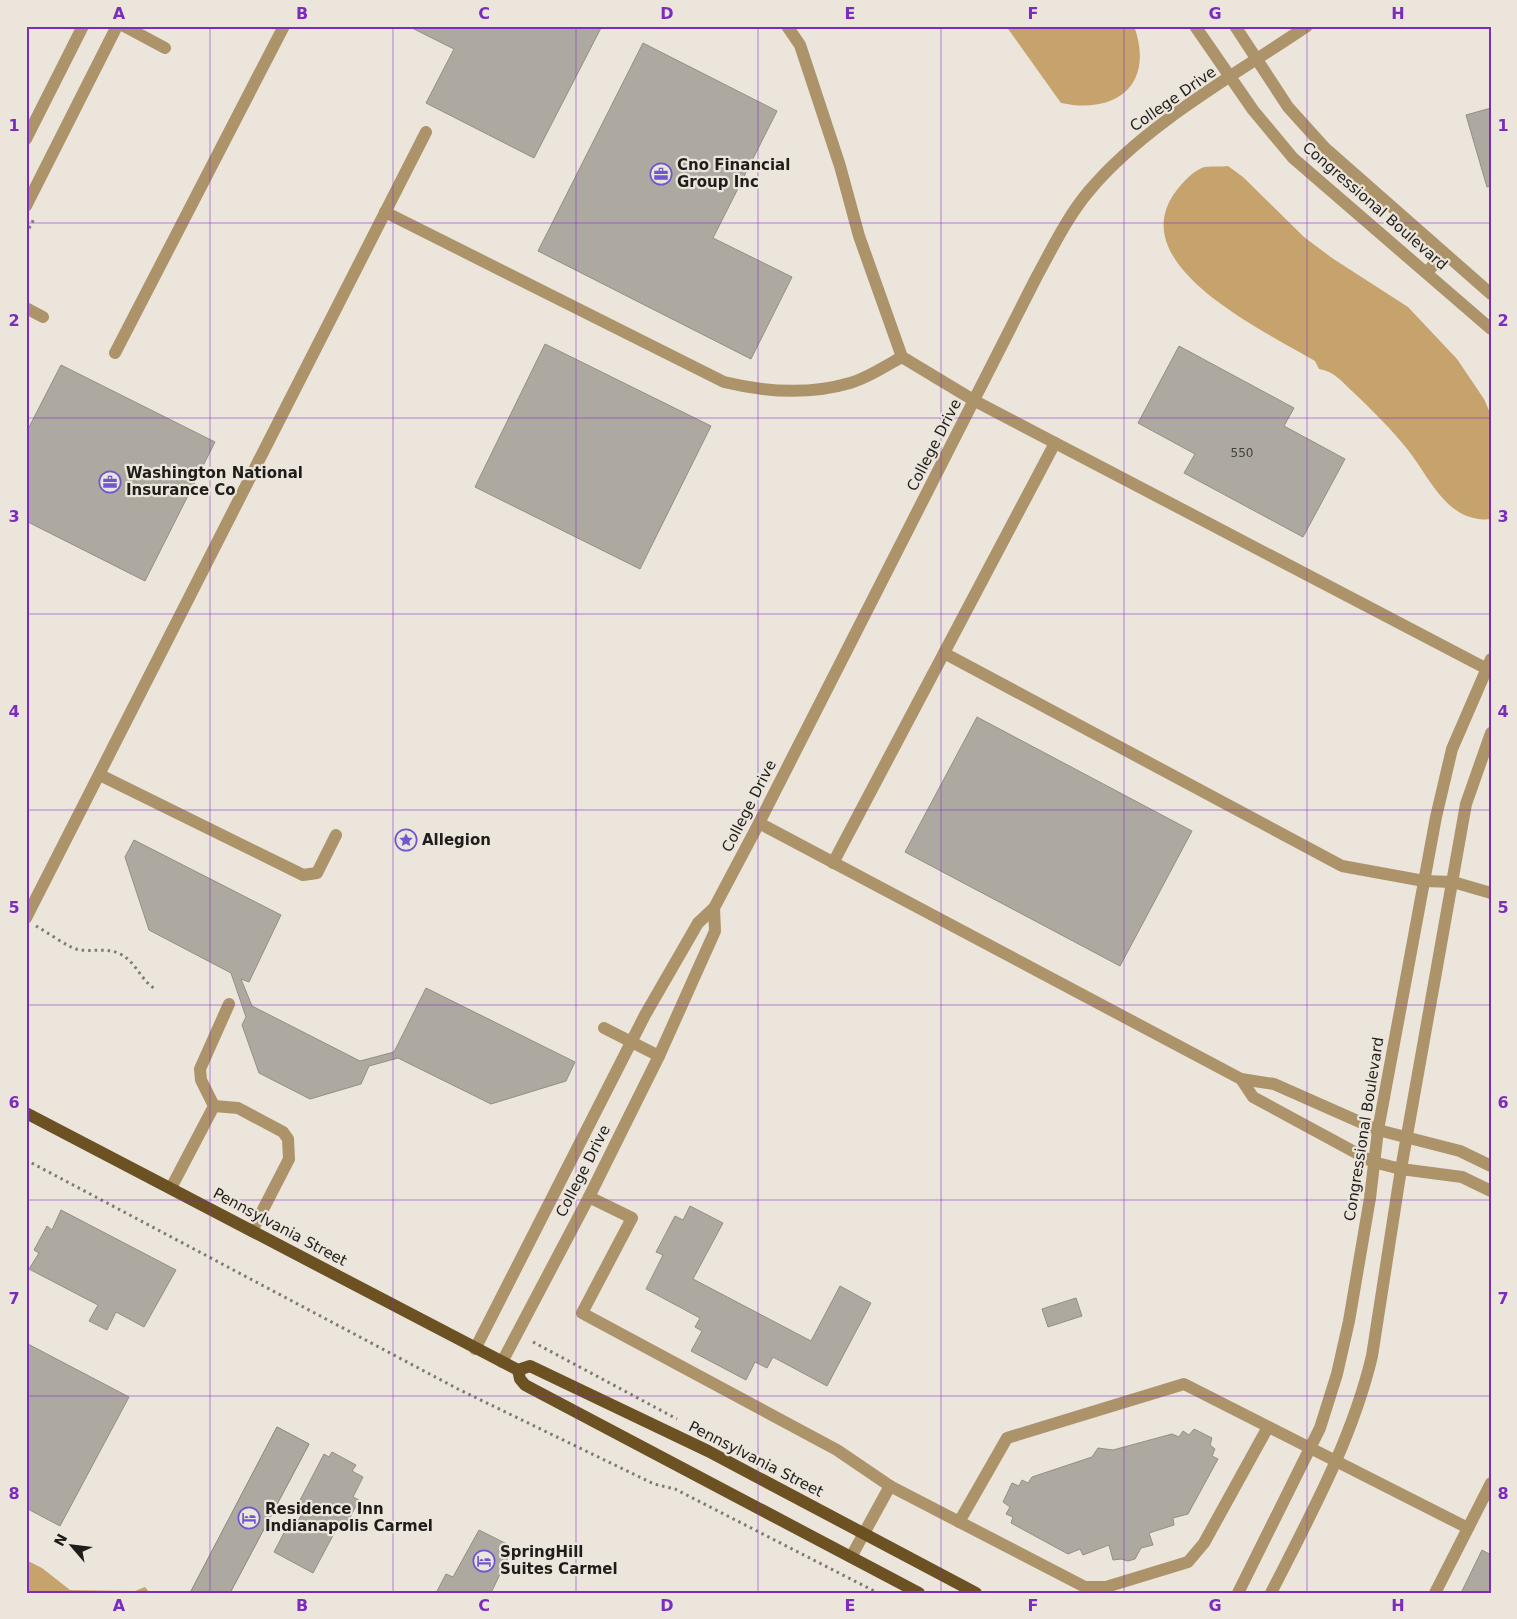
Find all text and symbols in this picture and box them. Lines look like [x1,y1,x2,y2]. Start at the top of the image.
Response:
text: A [113,4,126,23]
text: B [296,4,308,23]
text: C [478,4,490,23]
text: D [660,4,674,23]
text: E [845,4,855,23]
text: F [1028,4,1038,23]
text: G [1208,4,1222,23]
text: H [1391,4,1405,23]
street label: College Drive [1127,63,1219,135]
text: 1 [8,116,20,135]
text: 1 [1497,116,1509,135]
street label: Congressional Boulevard [1299,138,1451,274]
place label: Cno Financial Group Inc [677,156,790,191]
office icon: Cno Financial Group Inc [649,162,673,186]
text: 2 [8,311,20,330]
text: 2 [1497,311,1509,330]
street label: College Drive [903,396,965,494]
house number: 550 [1231,446,1253,460]
place label: Washington National Insurance Co [126,464,303,499]
office icon: Washington National Insurance Co [98,470,122,494]
text: 3 [8,507,20,526]
text: 3 [1497,507,1509,526]
text: 4 [8,702,20,721]
text: 4 [1497,702,1509,721]
street label: College Drive [718,757,780,855]
place icon: Allegion [394,828,418,852]
place label: Allegion [422,831,491,849]
text: 5 [8,898,20,917]
text: 5 [1497,898,1509,917]
street label: Congressional Boulevard [1341,1036,1387,1222]
text: 6 [8,1093,20,1112]
text: 6 [1497,1093,1509,1112]
street label: College Drive [552,1122,614,1220]
street label: Pennsylvania Street [210,1184,350,1270]
text: 7 [8,1289,20,1308]
text: 7 [1497,1289,1509,1308]
street label: Pennsylvania Street [686,1417,827,1501]
text: 8 [8,1484,20,1503]
text: 8 [1497,1484,1509,1503]
place label: Residence Inn Indianapolis Carmel [265,1500,433,1535]
hotel icon: Residence Inn Indianapolis Carmel [237,1506,261,1530]
north arrow [48,1522,98,1572]
text: N [51,1531,70,1549]
place label: SpringHill Suites Carmel [500,1543,618,1578]
hotel icon: SpringHill Suites Carmel [472,1549,496,1573]
text: A [113,1596,126,1615]
text: B [296,1596,308,1615]
text: C [478,1596,490,1615]
text: D [660,1596,674,1615]
text: E [845,1596,855,1615]
text: F [1028,1596,1038,1615]
text: G [1208,1596,1222,1615]
text: H [1391,1596,1405,1615]

